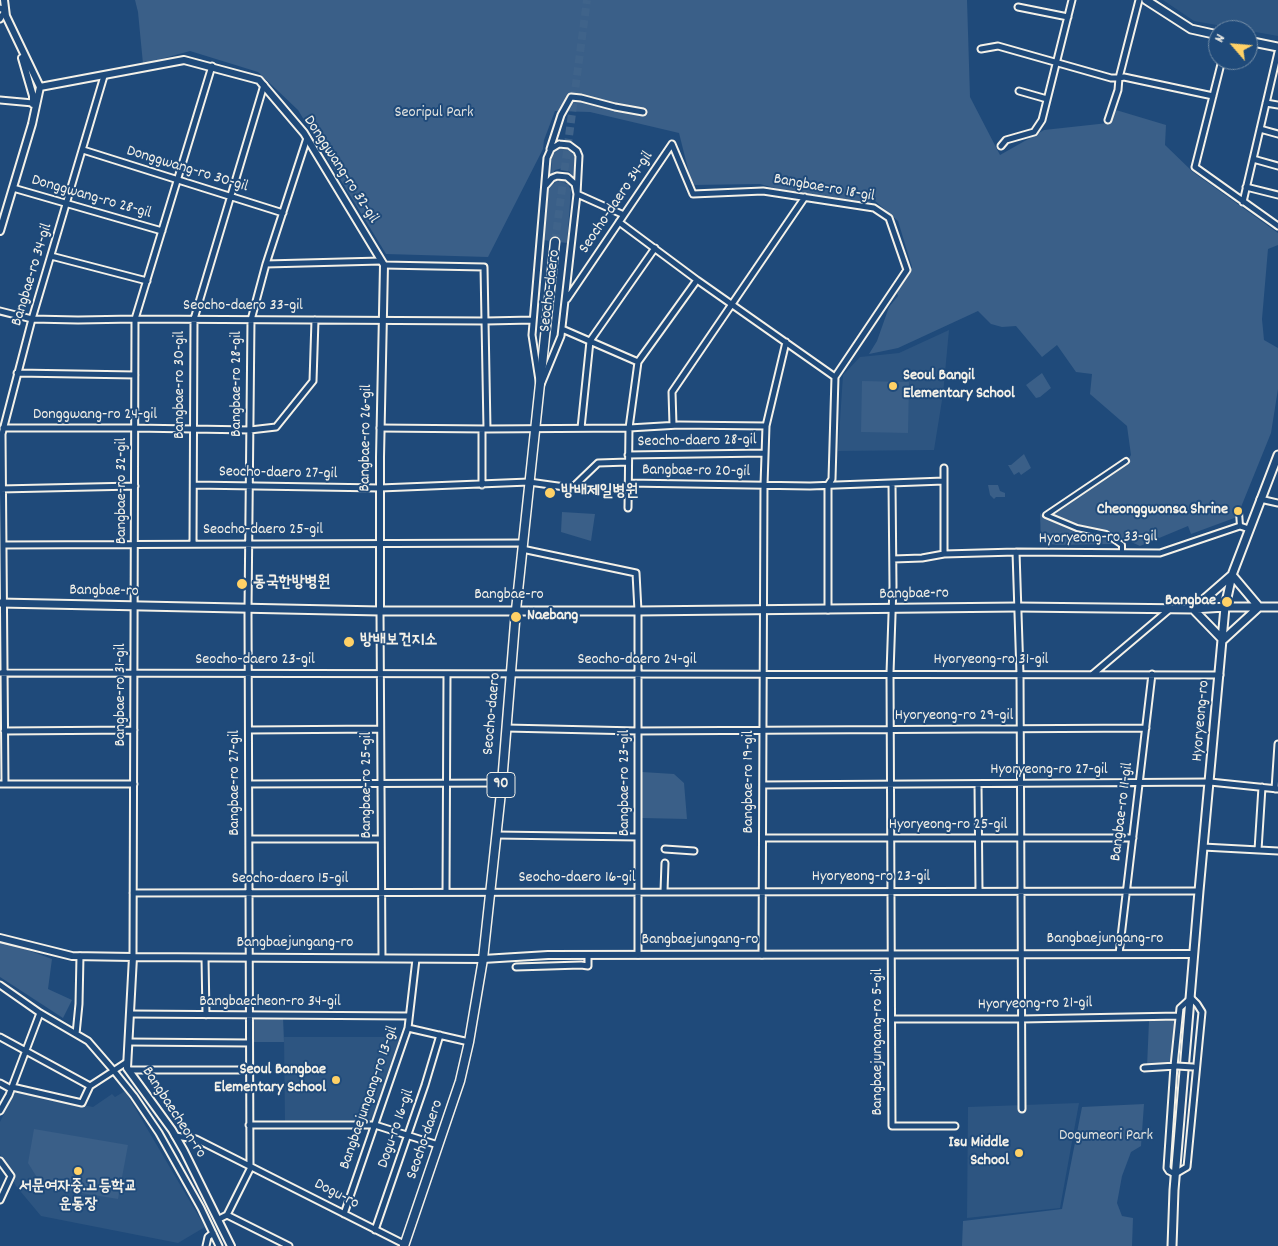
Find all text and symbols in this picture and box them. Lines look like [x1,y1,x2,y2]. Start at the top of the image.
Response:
north arrow [1208,20,1258,70]
text: N [1210,31,1231,46]
park label: Seoripul Park [394,104,474,124]
street label: Donggwang-ro 32-gil [298,113,382,227]
street label: Donggwang-ro 30-gil [124,142,250,198]
street label: Seocho-daero 34-gil [576,148,658,258]
street label: Bangbae-ro 18-gil [772,171,876,207]
street label: Donggwang-ro 28-gil [29,172,153,224]
street label: Bangbae-ro 34-gil [8,221,58,329]
street label: Seocho-daero [536,249,566,333]
street label: Seocho-daero 33-gil [183,297,303,317]
street label: Bangbae-ro 30-gil [171,331,191,439]
street label: Bangbae-ro 28-gil [228,331,248,437]
place label: Seoul Bangil Elementary School [903,367,1015,405]
marker: Seoul Bangil Elementary School [887,380,899,392]
street label: Bangbae-ro 26-gil [356,384,378,492]
street label: Donggwang-ro 24-gil [33,406,157,426]
street label: Seocho-daero 28-gil [637,431,757,453]
street label: Bangbae-ro 32-gil [113,438,133,544]
street label: Bangbae-ro 20-gil [642,461,750,483]
street label: Seocho-daero 27-gil [219,463,337,485]
place label: 방배제일병원 [561,483,638,503]
marker: 방배제일병원 [543,486,557,500]
place label: Cheonggwonsa Shrine [1097,501,1228,521]
marker: Cheonggwonsa Shrine [1232,505,1244,517]
street label: Seocho-daero 25-gil [203,521,323,541]
street label: Hyoryeong-ro 33-gil [1039,528,1157,550]
place label: 동국한방병원 [253,574,330,594]
marker: 동국한방병원 [235,577,249,591]
street label: Bangbae-ro [69,582,139,602]
street label: Bangbae-ro [879,585,949,605]
street label: Bangbae-ro [474,586,544,606]
place label: Bangbae [1165,592,1216,612]
marker: Bangbae [1220,595,1234,609]
place label: Naebang [527,607,578,627]
marker: Naebang [509,610,523,624]
place label: 방배보건지소 [360,632,437,652]
marker: 방배보건지소 [342,635,356,649]
street label: Bangbae-ro 31-gil [112,644,132,746]
street label: Seocho-daero 23-gil [195,651,315,671]
street label: Seocho-daero 24-gil [577,651,697,671]
street label: Hyoryeong-ro 31-gil [934,651,1048,671]
street label: Seocho-daero [480,672,506,756]
street label: Hyoryeong-ro [1189,680,1215,762]
street label: Hyoryeong-ro 29-gil [895,707,1013,727]
street label: Bangbae-ro 27-gil [226,730,246,836]
street label: Bangbae-ro 23-gil [616,730,636,836]
street label: Bangbae-ro 19-gil [740,730,760,834]
street label: Bangbae-ro 25-gil [358,732,378,838]
street label: Hyoryeong-ro 27-gil [990,761,1108,781]
street label: Bangbae-ro 11-gil [1107,762,1139,862]
road number: 90 [487,772,515,798]
street label: Hyoryeong-ro 25-gil [889,816,1007,836]
street label: Hyoryeong-ro 23-gil [812,868,930,888]
street label: Seocho-daero 16-gil [519,869,635,889]
street label: Seocho-daero 15-gil [232,870,348,890]
street label: Bangbaejungang-ro [1047,930,1163,950]
street label: Bangbaejungang-ro [642,931,758,951]
street label: Bangbaejungang-ro [237,934,353,954]
street label: Bangbaejungang-ro 5-gil [869,968,889,1116]
street label: Bangbaecheon-ro 34-gil [199,993,341,1013]
street label: Hyoryeong-ro 21-gil [978,994,1092,1016]
street label: Bangbaejungang-ro 13-gil [336,1024,404,1172]
place label: Seoul Bangbae Elementary School [214,1061,326,1099]
street label: Bangbaecheon-ro [136,1064,210,1162]
marker: Seoul Bangbae Elementary School [330,1074,342,1086]
street label: Dogu-ro 16-gil [375,1087,419,1171]
street label: Seocho-daero [403,1098,449,1182]
park label: Dogumeori Park [1059,1127,1153,1147]
place label: Isu Middle School [949,1134,1009,1172]
marker: Isu Middle School [1013,1147,1025,1159]
marker: 서문여자중.고등학교 운동장 [72,1165,84,1177]
street label: Dogu-ro [310,1176,362,1214]
place label: 서문여자중.고등학교 운동장 [19,1178,137,1216]

